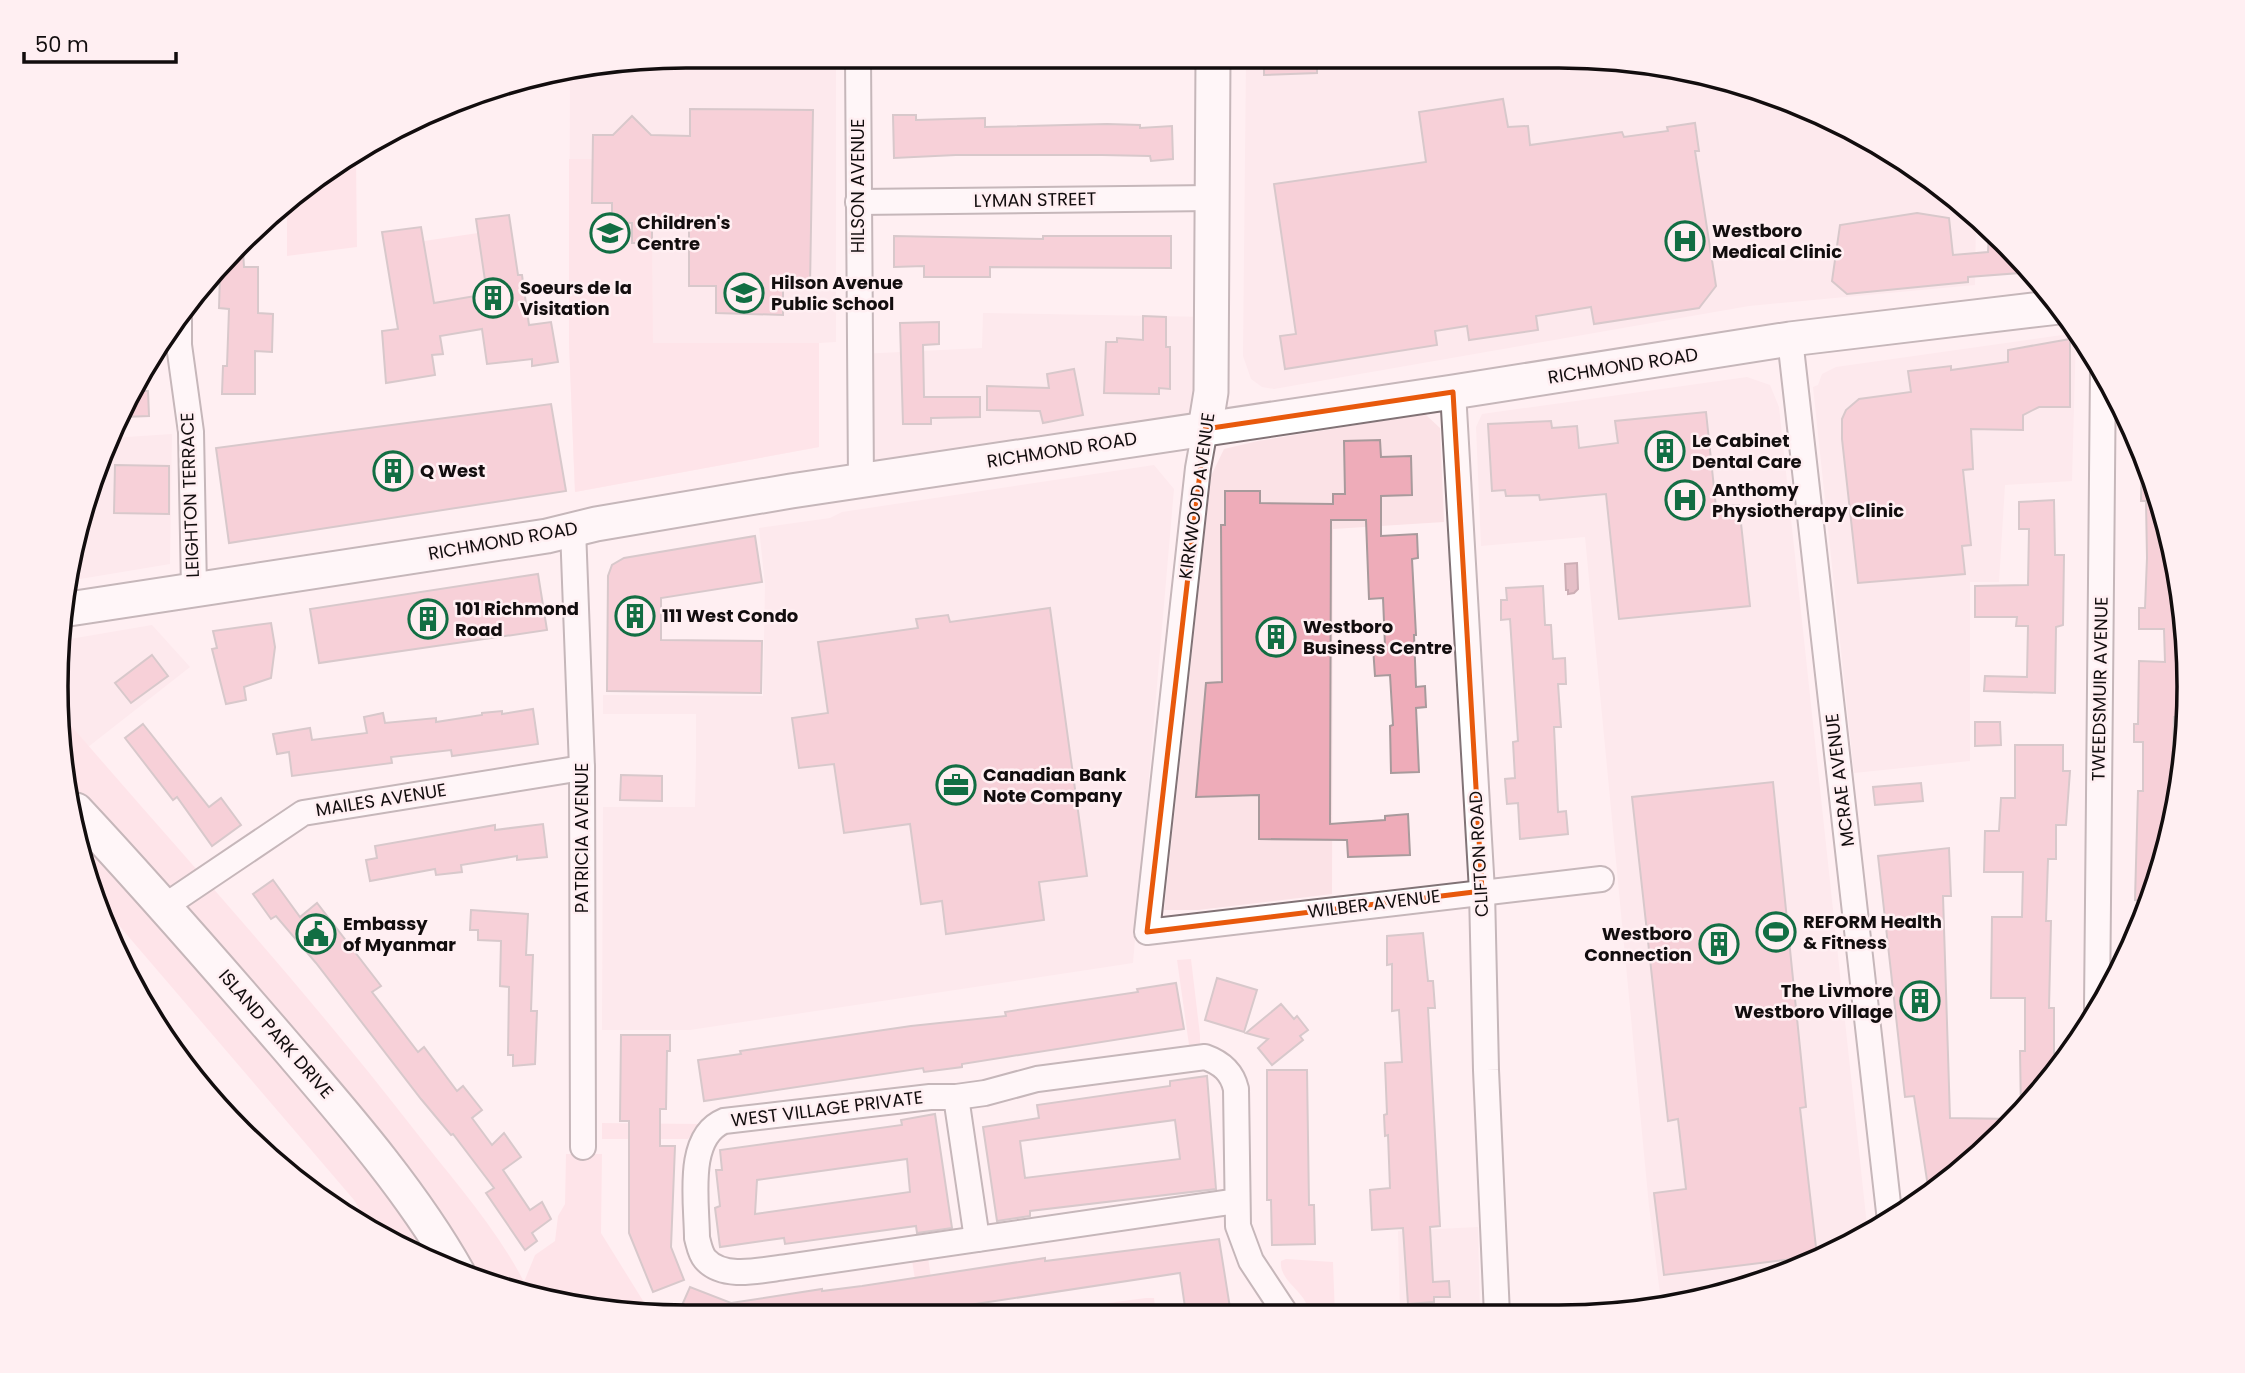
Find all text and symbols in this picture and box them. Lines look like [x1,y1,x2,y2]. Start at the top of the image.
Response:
scale bar [24,21,177,65]
text: 50 m [35,30,89,59]
street label: HILSON AVENUE [845,119,870,253]
street label: LYMAN STREET [973,186,1097,213]
place label: Children's Centre [637,210,731,256]
school or university icon: Children's Centre [589,212,631,254]
place label: Westboro Medical Clinic [1712,218,1842,264]
hospital icon: Westboro Medical Clinic [1664,220,1706,262]
place label: Hilson Avenue Public School [771,270,903,316]
school or university icon: Hilson Avenue Public School [723,272,765,314]
place label: Soeurs de la Visitation [520,275,632,321]
building icon: Soeurs de la Visitation [472,277,514,319]
street label: RICHMOND ROAD [1546,341,1700,390]
street label: KIRKWOOD AVENUE [1172,411,1221,581]
street label: LEIGHTON TERRACE [174,412,205,578]
street label: RICHMOND ROAD [985,425,1139,474]
place label: Le Cabinet Dental Care [1692,428,1802,474]
building icon: Le Cabinet Dental Care [1644,430,1686,472]
building icon: Q West [372,450,414,492]
place label: Q West [420,458,485,483]
place label: Anthomy Physiotherapy Clinic [1712,477,1904,523]
hospital icon: Anthomy Physiotherapy Clinic [1664,479,1706,521]
street label: RICHMOND ROAD [426,515,580,566]
building icon: 111 West Condo [614,595,656,637]
place label: 101 Richmond Road [455,596,579,642]
street label: TWEEDSMUIR AVENUE [2085,597,2114,781]
building icon: 101 Richmond Road [407,598,449,640]
place label: 111 West Condo [662,603,798,628]
place label: Westboro Business Centre [1303,614,1453,660]
building icon: Westboro Business Centre [1255,616,1297,658]
street label: MCRAE AVENUE [1819,712,1860,848]
place label: Canadian Bank Note Company [983,762,1127,808]
street label: PATRICIA AVENUE [569,763,594,913]
office icon: Canadian Bank Note Company [935,764,977,806]
street label: MAILES AVENUE [314,777,448,822]
street label: CLIFTON ROAD [1463,790,1494,918]
street label: WILBER AVENUE [1306,883,1442,924]
place label: REFORM Health & Fitness [1803,909,1942,955]
place label: Embassy of Myanmar [343,911,456,957]
sports icon: REFORM Health & Fitness [1755,911,1797,953]
public building icon: Embassy of Myanmar [295,913,337,955]
place label: Westboro Connection [1584,921,1692,967]
building icon: Westboro Connection [1698,923,1740,965]
street label: ISLAND PARK DRIVE [213,964,340,1104]
place label: The Livmore Westboro Village [1734,978,1893,1024]
building icon: The Livmore Westboro Village [1899,980,1941,1022]
street label: WEST VILLAGE PRIVATE [729,1084,924,1133]

